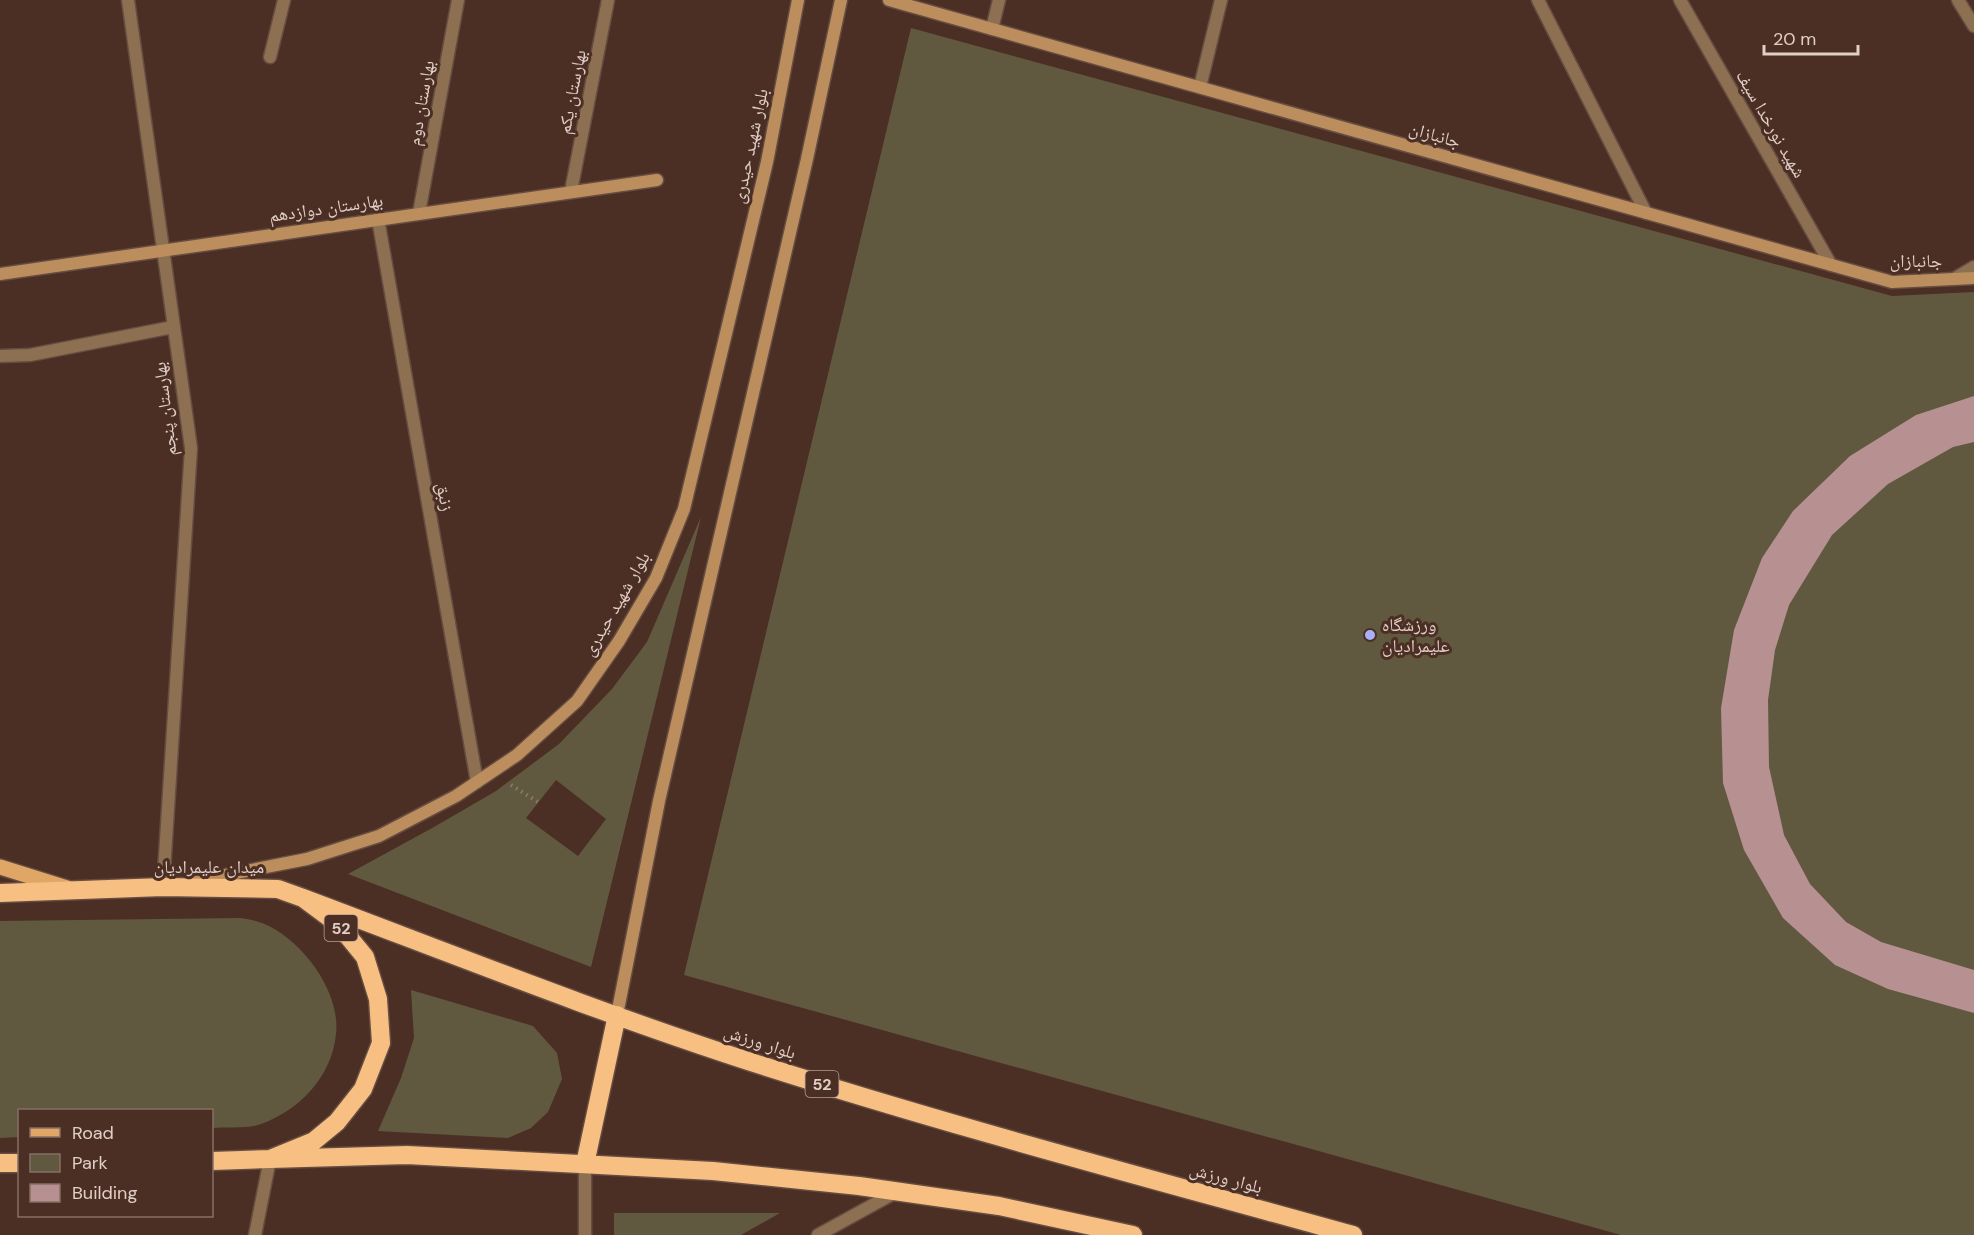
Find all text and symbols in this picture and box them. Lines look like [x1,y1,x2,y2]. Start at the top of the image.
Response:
scale bar [1764,18,1858,56]
text: 20 m [1773,27,1816,51]
street label: بهارستان یکم [552,48,592,136]
street label: بهارستان دوم [402,58,440,148]
street label: شهید نورخدا سیف [1730,66,1812,182]
street label: بلوار شهید حیدری [726,86,774,206]
street label: جانبازان [1406,116,1464,154]
street label: بهارستان دوازدهم [268,188,385,228]
street label: جانبازان [1890,249,1942,273]
street label: بهارستان پنجم [147,361,183,457]
street label: زنبق [431,481,459,513]
street label: بلوار شهید حیدری [576,547,656,661]
place label: ورزشگاه علیمرادیان [1382,613,1450,658]
marker: ورزشگاه علیمرادیان [1363,628,1377,642]
street label: میدان علیمرادیان [154,855,264,879]
road number: 52 [324,915,358,941]
street label: بلوار ورزش [721,1019,799,1065]
road number: 52 [806,1071,838,1097]
legend [18,1109,213,1217]
text: Road [72,1121,114,1145]
text: Park [72,1151,108,1175]
street label: بلوار ورزش [1187,1157,1265,1199]
text: Building [72,1181,137,1205]

